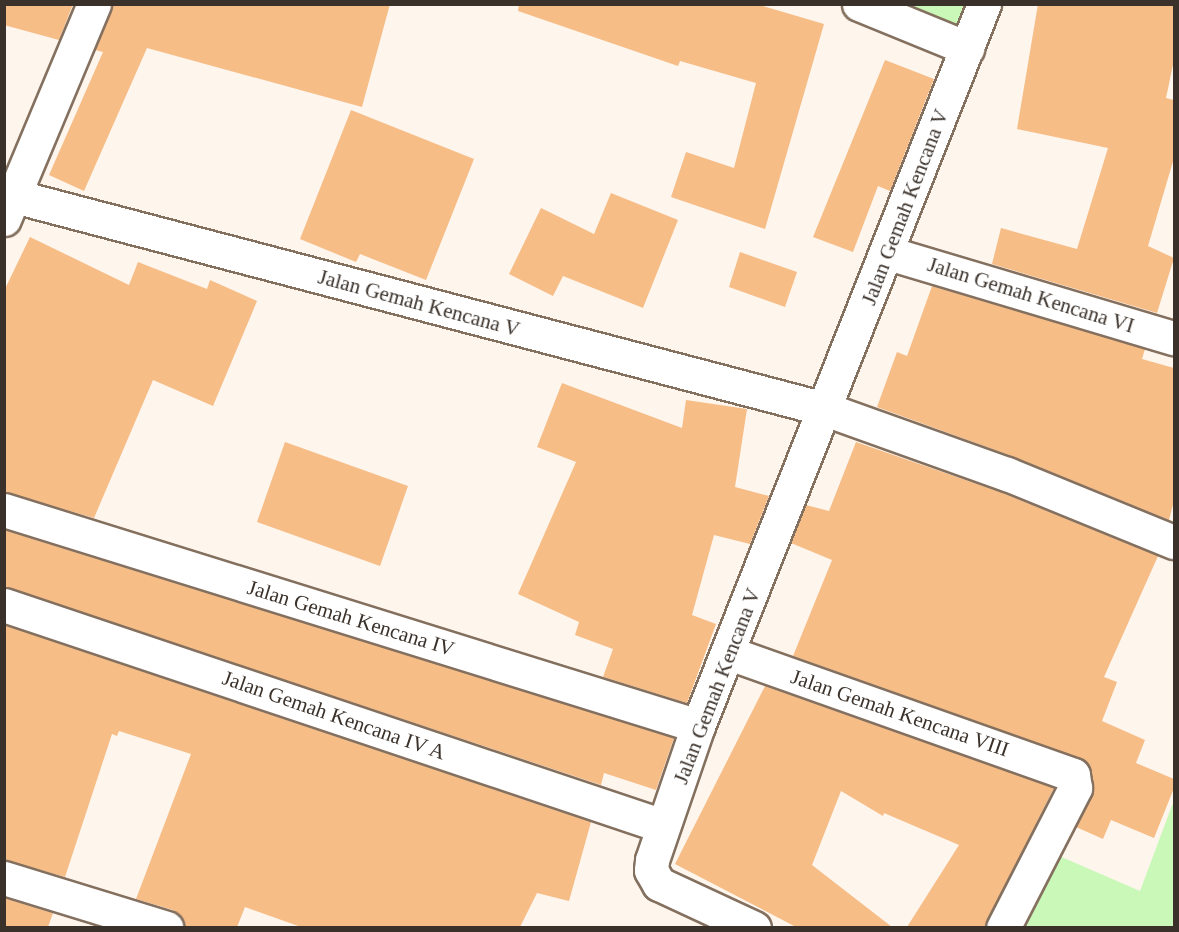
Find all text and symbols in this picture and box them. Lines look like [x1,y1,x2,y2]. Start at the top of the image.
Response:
street label: Jalan Gemah Kencana V [856,105,954,309]
street label: Jalan Gemah Kencana VI [924,251,1138,339]
street label: Jalan Gemah Kencana V [315,264,523,342]
street label: Jalan Gemah Kencana IV [244,574,458,662]
street label: Jalan Gemah Kencana V [668,584,766,788]
street label: Jalan Gemah Kencana VIII [788,664,1012,762]
street label: Jalan Gemah Kencana IV A [219,665,449,765]

